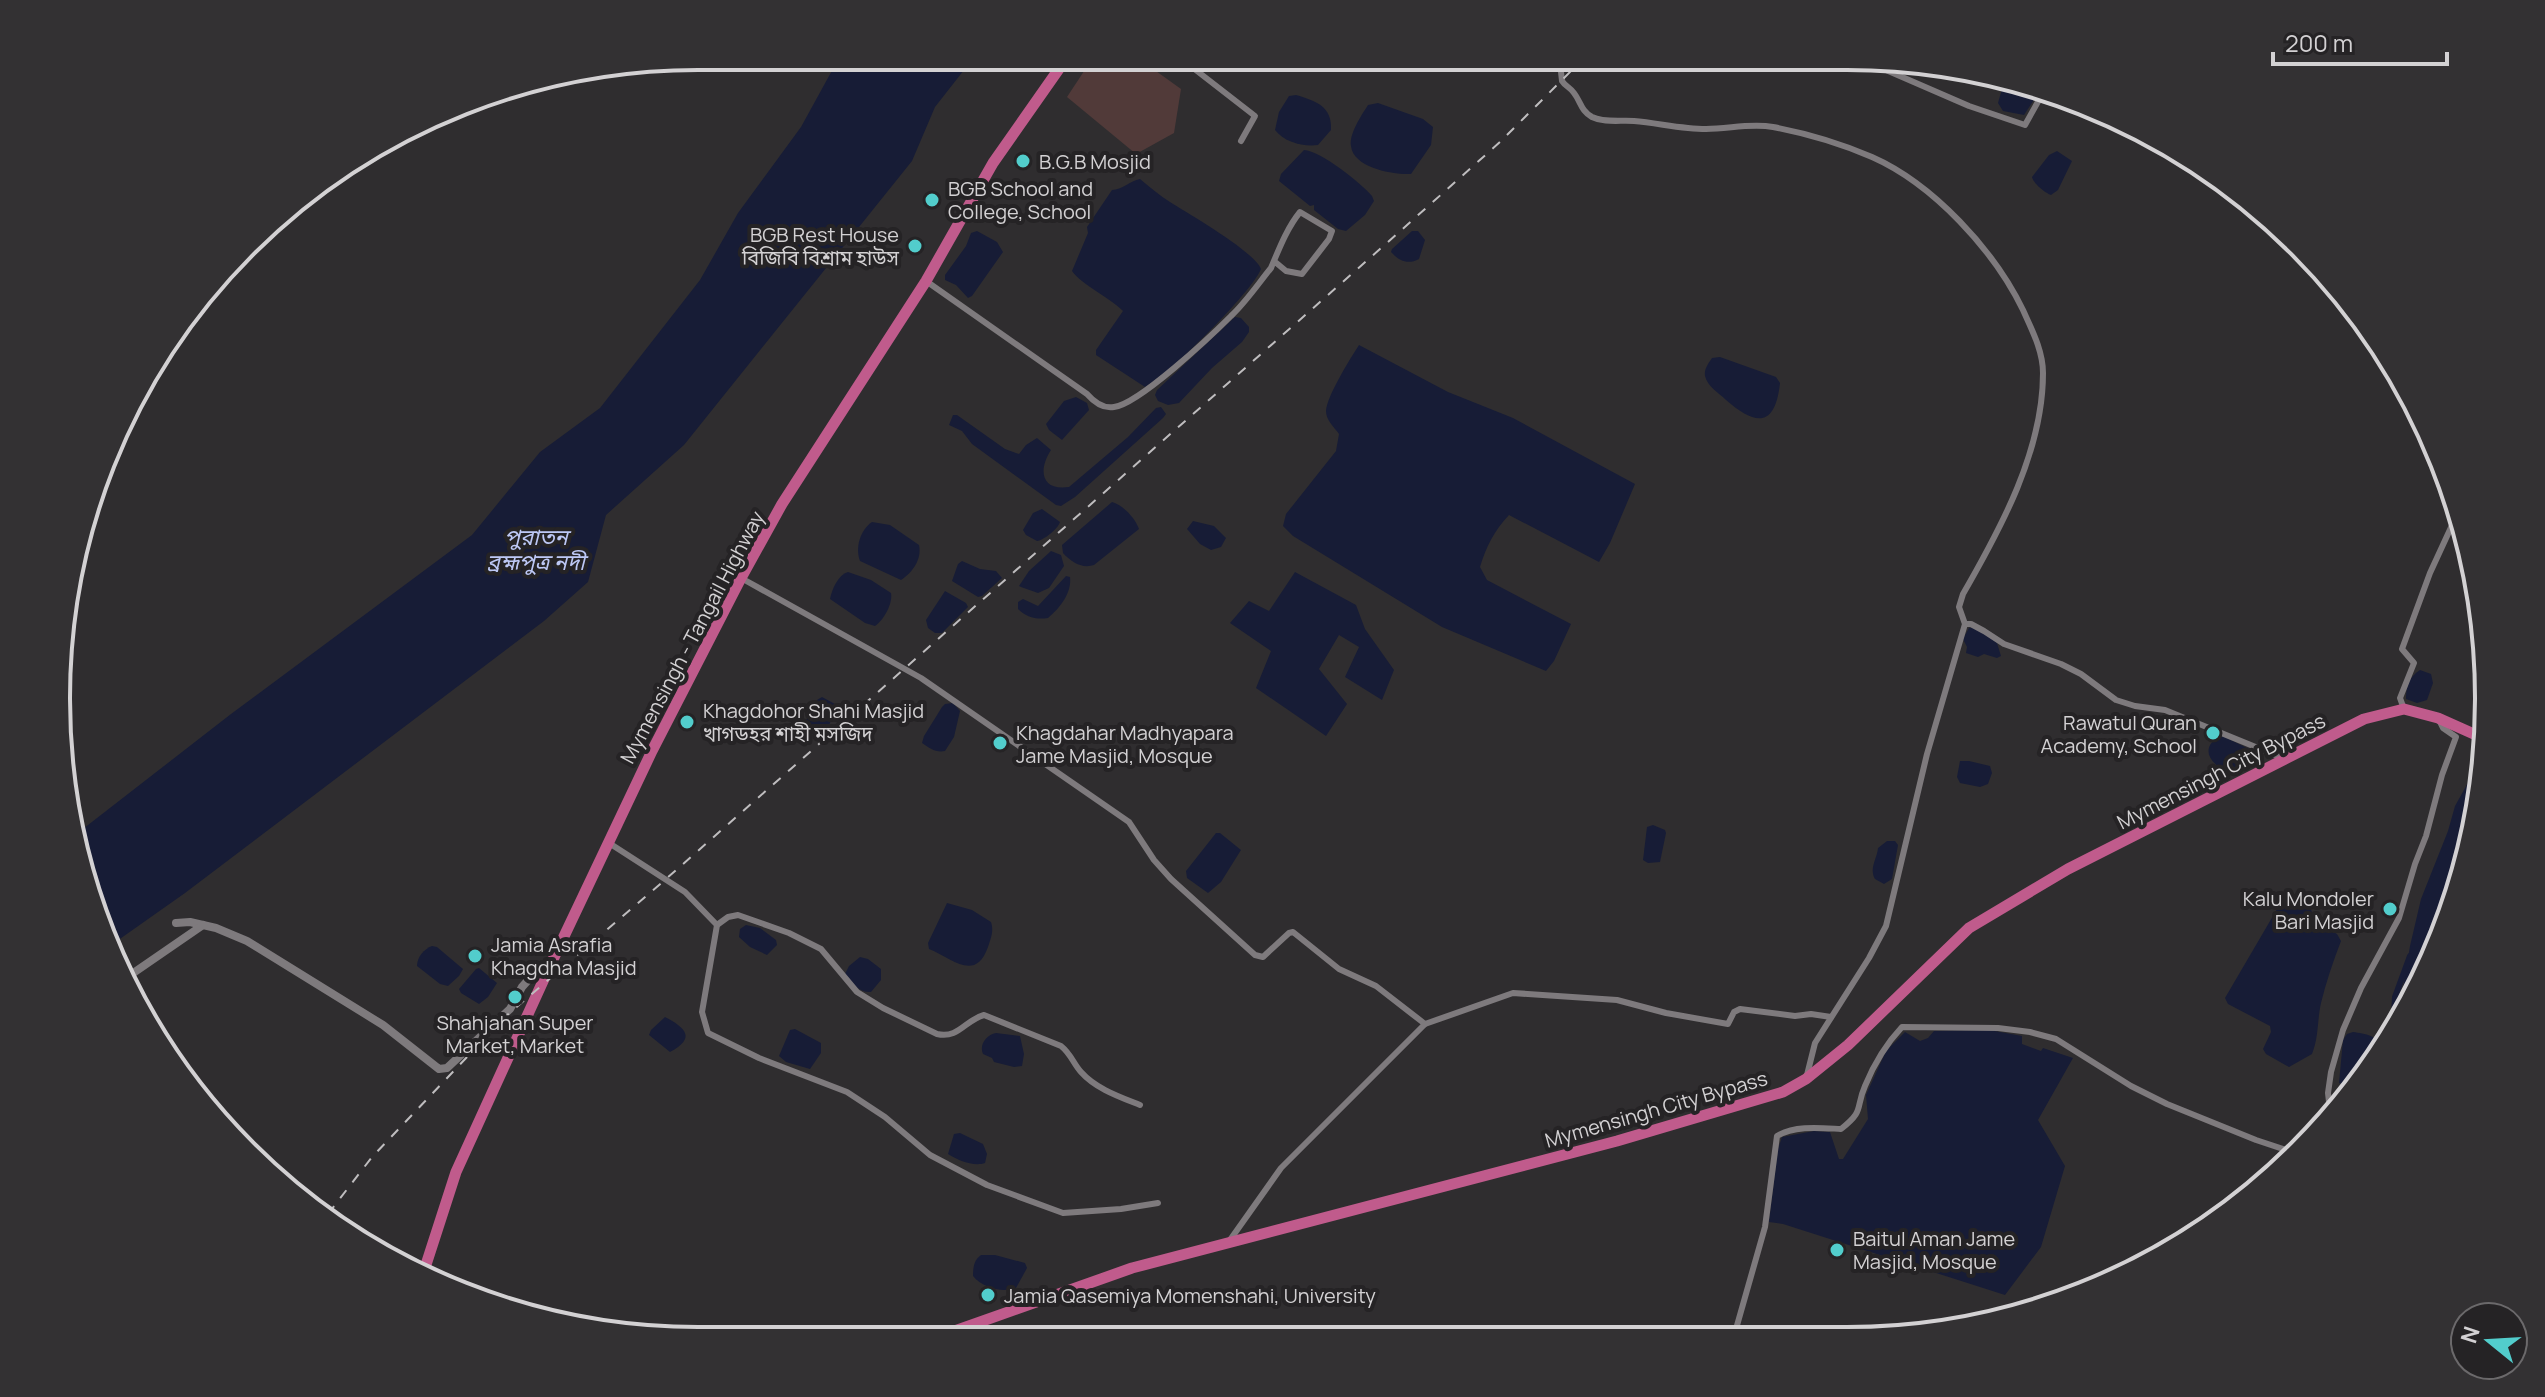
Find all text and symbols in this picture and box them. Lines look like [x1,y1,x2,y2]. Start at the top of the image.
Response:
scale bar [2273,16,2447,66]
text: 200 m [2285,26,2353,59]
place label: B.G.B Mosjid [1039,148,1151,175]
marker: B.G.B Mosjid [1014,152,1032,170]
place label: BGB School and College, School [948,175,1093,225]
marker: BGB School and College, School [923,191,941,209]
place label: BGB Rest House বিজিবি বিশ্রাম হাউস [741,221,900,271]
marker: BGB Rest House বিজিবি বিশ্রাম হাউস [906,237,924,255]
street label: Mymensingh - Tangail Highway [614,506,770,768]
water label: পুরাতন ব্রহ্মপুত্র নদী [487,522,589,577]
place label: Khagdohor Shahi Masjid খাগডহর শাহী মসজিদ [703,697,924,747]
street label: Mymensingh City Bypass [2112,707,2330,835]
place label: Rawatul Quran Academy, School [2041,709,2197,759]
marker: Khagdohor Shahi Masjid খাগডহর শাহী মসজিদ [678,713,696,731]
place label: Khagdahar Madhyapara Jame Masjid, Mosque [1016,719,1234,769]
marker: Rawatul Quran Academy, School [2204,724,2222,742]
marker: Khagdahar Madhyapara Jame Masjid, Mosque [991,734,1009,752]
place label: Kalu Mondoler Bari Masjid [2243,885,2374,935]
marker: Kalu Mondoler Bari Masjid [2381,900,2399,918]
place label: Jamia Asrafia Khagdha Masjid [491,931,637,981]
marker: Jamia Asrafia Khagdha Masjid [466,947,484,965]
marker: Shahjahan Super Market, Market [506,988,524,1006]
place label: Shahjahan Super Market, Market [436,1009,594,1059]
street label: Mymensingh City Bypass [1542,1064,1770,1154]
place label: Baitul Aman Jame Masjid, Mosque [1853,1225,2015,1275]
marker: Baitul Aman Jame Masjid, Mosque [1828,1241,1846,1259]
place label: Jamia Qasemiya Momenshahi, University [1004,1282,1376,1309]
marker: Jamia Qasemiya Momenshahi, University [979,1286,997,1304]
north arrow [2449,1301,2529,1381]
text: N [2453,1323,2487,1347]

